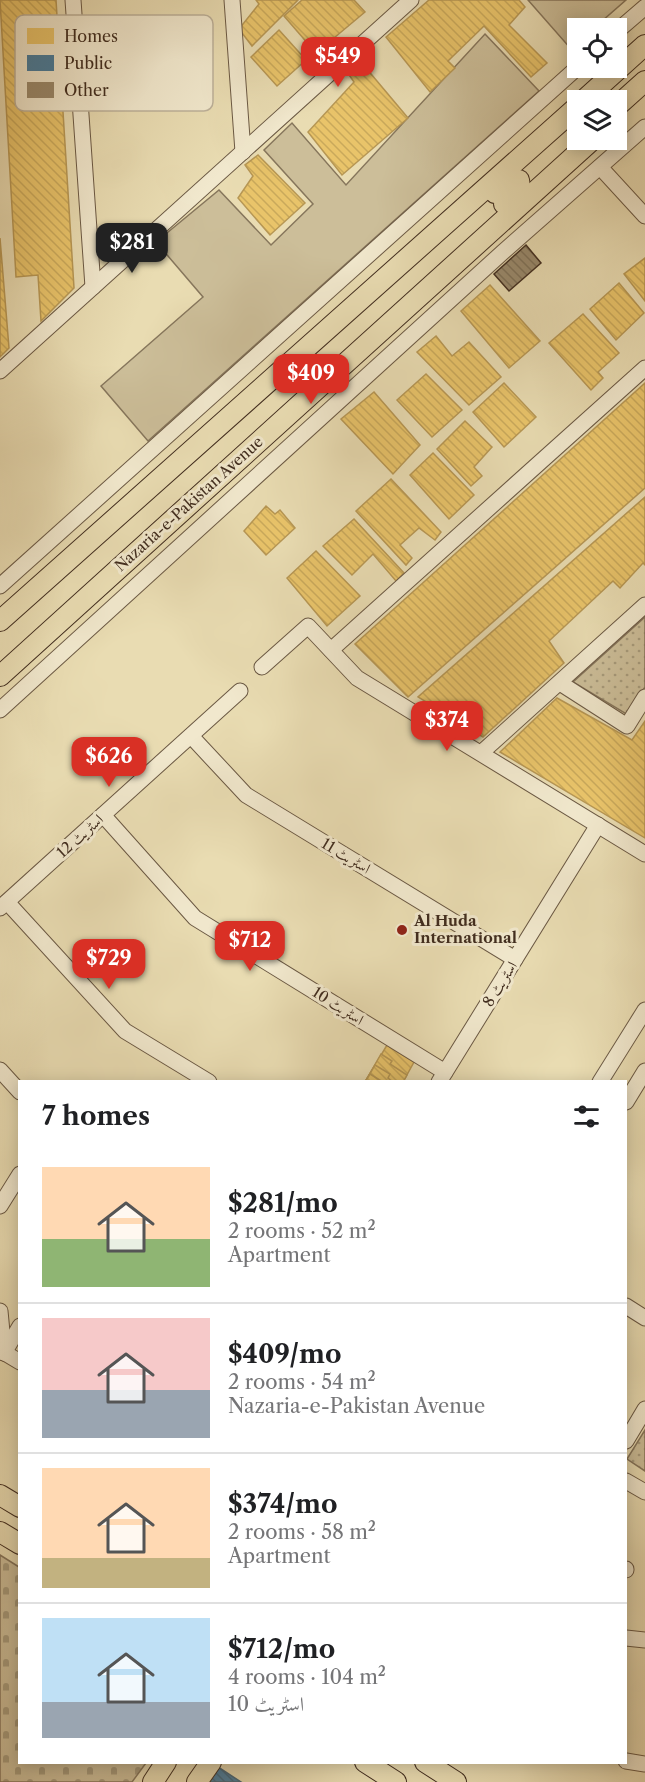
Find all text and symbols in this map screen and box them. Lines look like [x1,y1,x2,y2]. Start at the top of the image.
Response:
legend [15,15,213,111]
map controls [567,18,627,150]
button: locate [567,18,627,78]
text: Homes [64,26,118,46]
pin: $549 [302,37,374,88]
text: $549 [315,44,361,68]
text: Public [64,53,112,73]
text: Other [64,80,109,100]
button: layers [567,90,627,150]
pin: $281 [96,223,168,274]
text: $281 [110,230,154,254]
pin: $409 [275,354,347,405]
text: $409 [287,361,335,385]
street label: Nazaria-e-Pakistan Avenue [111,432,267,575]
pin: $374 [411,701,483,752]
text: $374 [425,708,469,732]
pin: $626 [73,737,145,788]
text: $626 [86,744,132,768]
street label: اسٹریٹ 12 [52,810,108,862]
street label: اسٹریٹ 11 [318,834,374,878]
place label: Al Huda International [413,911,517,947]
pin: $712 [214,921,286,972]
marker: Al Huda International [395,923,409,937]
text: $712 [229,928,271,952]
pin: $729 [73,939,145,990]
text: $729 [86,946,132,970]
street label: اسٹریٹ 8 [478,957,522,1011]
street label: اسٹریٹ 10 [308,982,368,1030]
text: 7 homes [42,1100,150,1132]
icon: filters [570,1100,603,1133]
text: $281/mo [228,1187,338,1219]
icon: home [90,1191,162,1263]
text: 2 rooms · 52 m² [228,1219,376,1243]
text: Apartment [228,1243,331,1267]
text: $409/mo [228,1338,341,1370]
icon: home [90,1342,162,1414]
text: 2 rooms · 54 m² [228,1370,376,1394]
text: Nazaria-e-Pakistan Avenue [228,1394,485,1418]
text: $374/mo [228,1488,338,1520]
icon: home [90,1492,162,1564]
text: 2 rooms · 58 m² [228,1520,376,1544]
text: Apartment [228,1544,331,1568]
text: $712/mo [228,1633,335,1665]
icon: home [90,1642,162,1714]
text: 4 rooms · 104 m² [228,1665,386,1689]
text: اسٹریٹ 10 [228,1692,304,1716]

